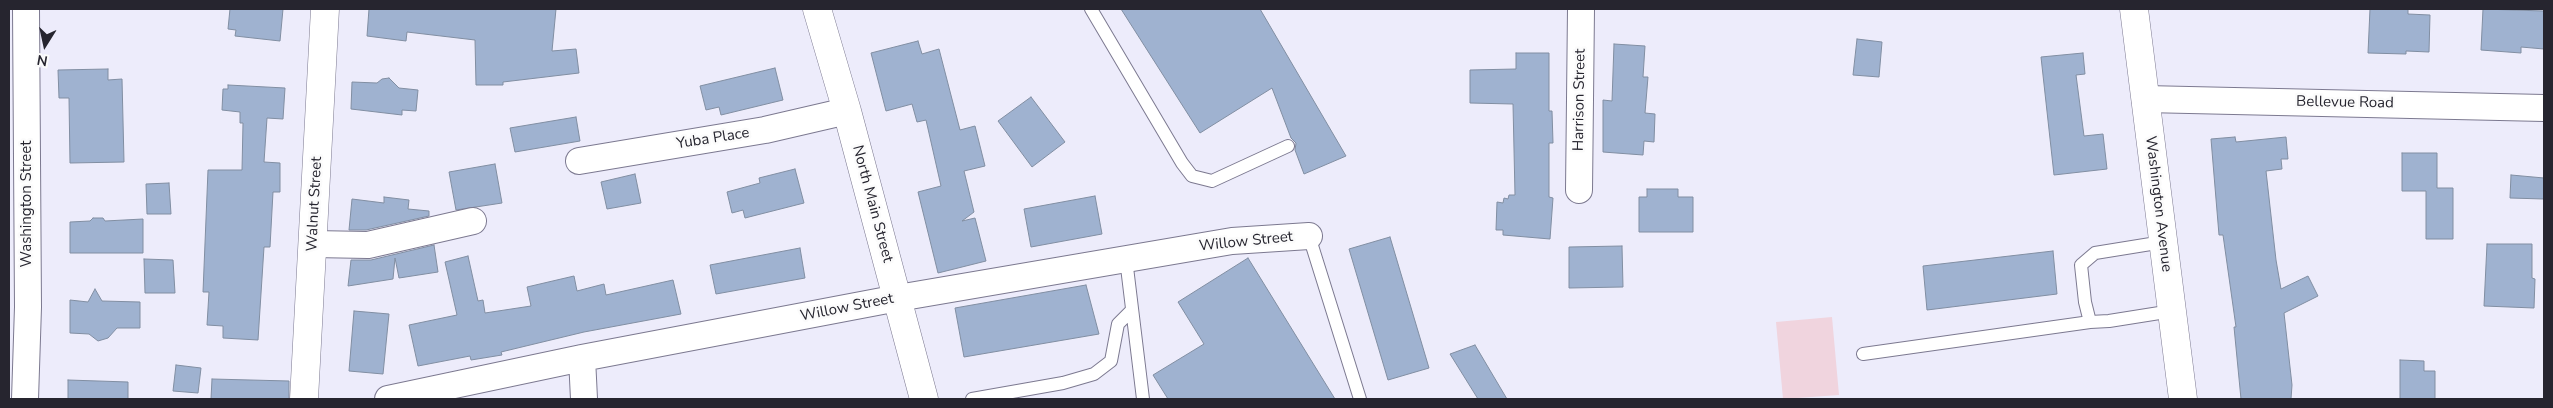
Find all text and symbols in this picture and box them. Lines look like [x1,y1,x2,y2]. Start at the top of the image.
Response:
north arrow [20,20,70,70]
street label: Harrison Street [1570,49,1590,151]
text: N [36,50,49,71]
street label: Bellevue Road [2296,93,2394,113]
street label: Yuba Place [675,124,751,154]
street label: Washington Avenue [2141,135,2175,273]
street label: Washington Street [18,141,36,267]
street label: North Main Street [848,144,896,264]
street label: Walnut Street [304,156,326,252]
street label: Willow Street [1198,228,1294,256]
street label: Willow Street [799,290,895,326]

